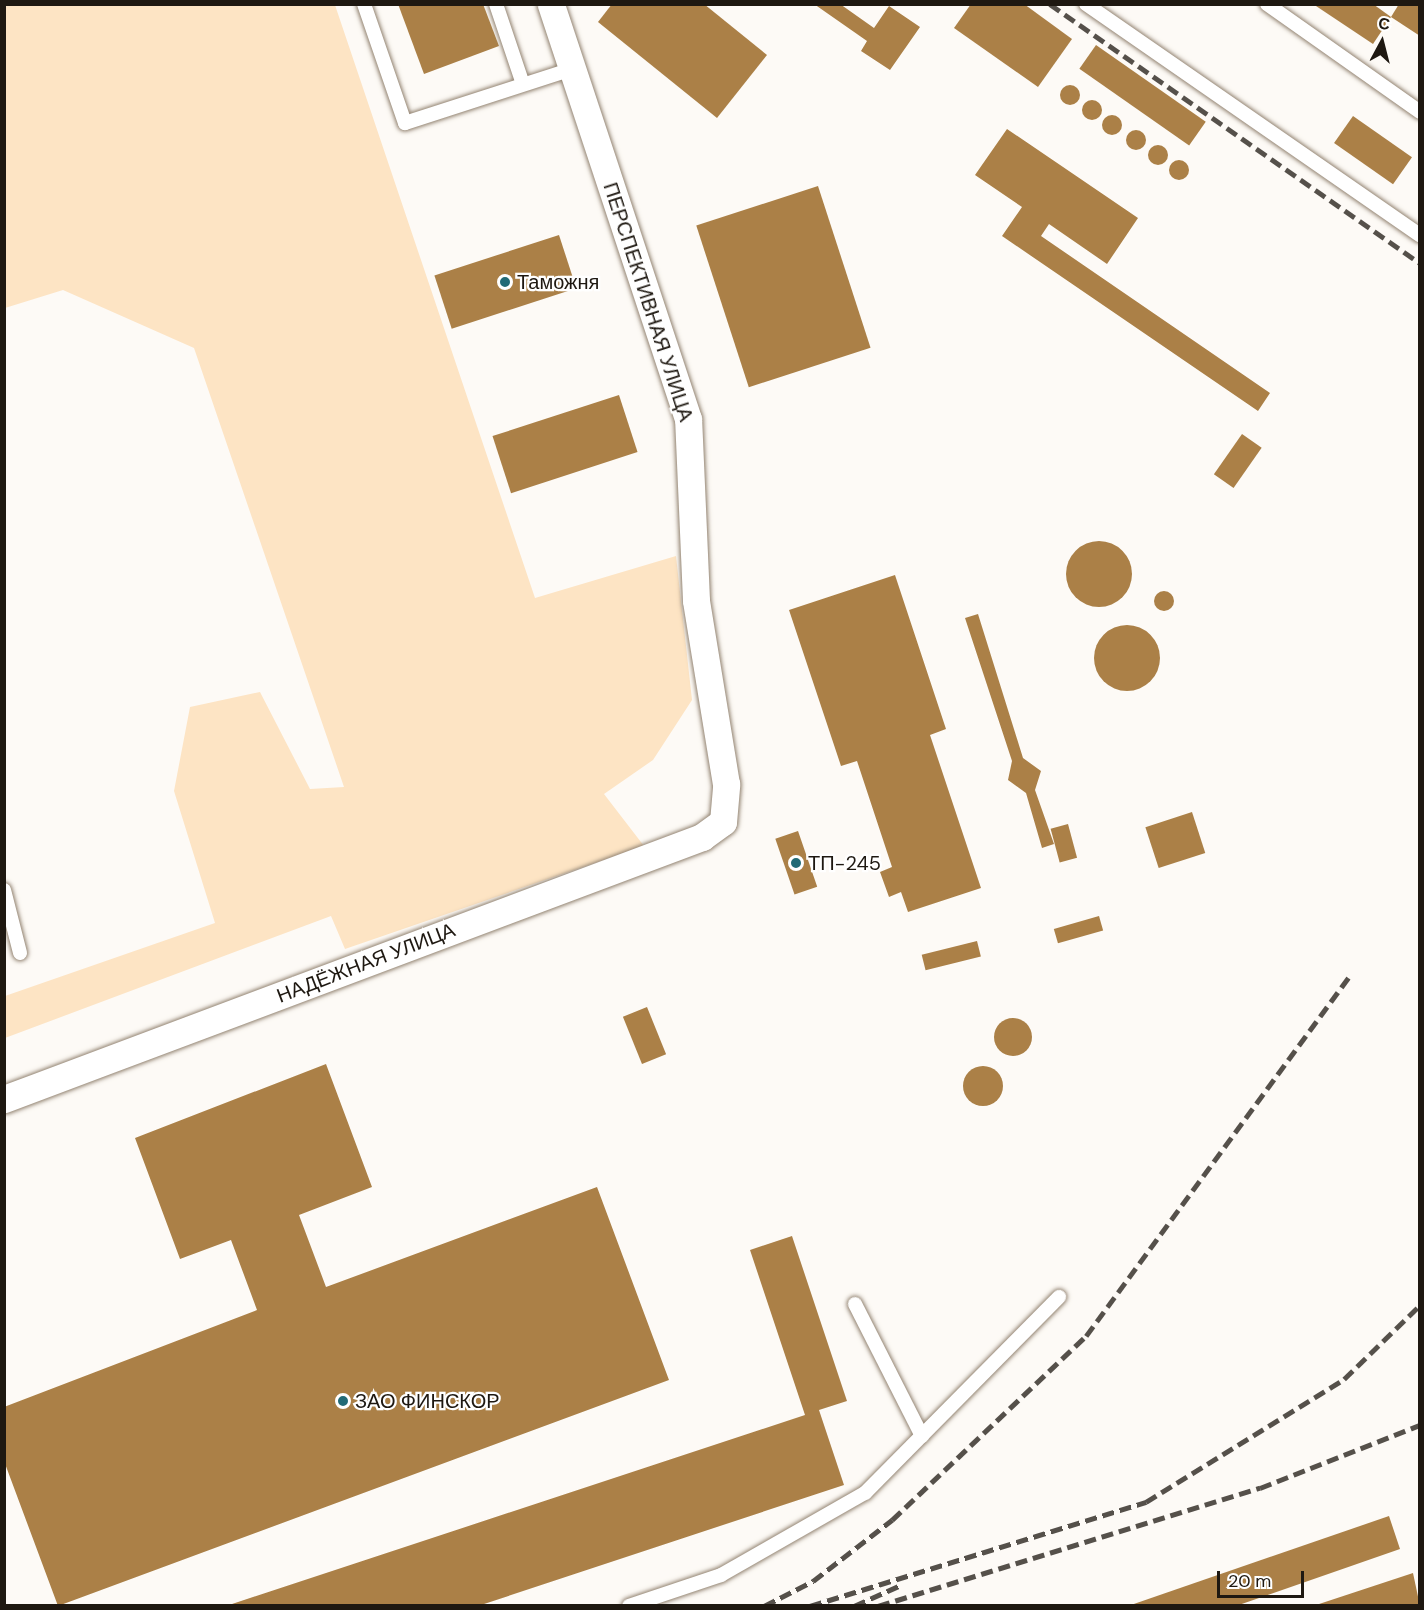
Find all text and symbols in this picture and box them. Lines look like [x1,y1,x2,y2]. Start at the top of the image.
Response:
north arrow [1352,12,1412,72]
text: С [1377,13,1391,35]
street label: ПЕРСПЕКТИВНАЯ УЛИЦА [598,180,698,424]
place label: Таможня [517,270,599,294]
marker: Таможня [498,275,512,289]
place label: ТП-245 [808,851,881,875]
marker: ТП-245 [789,856,803,870]
street label: НАДЁЖНАЯ УЛИЦА [273,918,459,1008]
place label: ЗАО ФИНСКОР [355,1389,500,1413]
marker: ЗАО ФИНСКОР [336,1394,350,1408]
scale bar [1220,1559,1307,1597]
text: 20 m [1228,1569,1271,1593]

